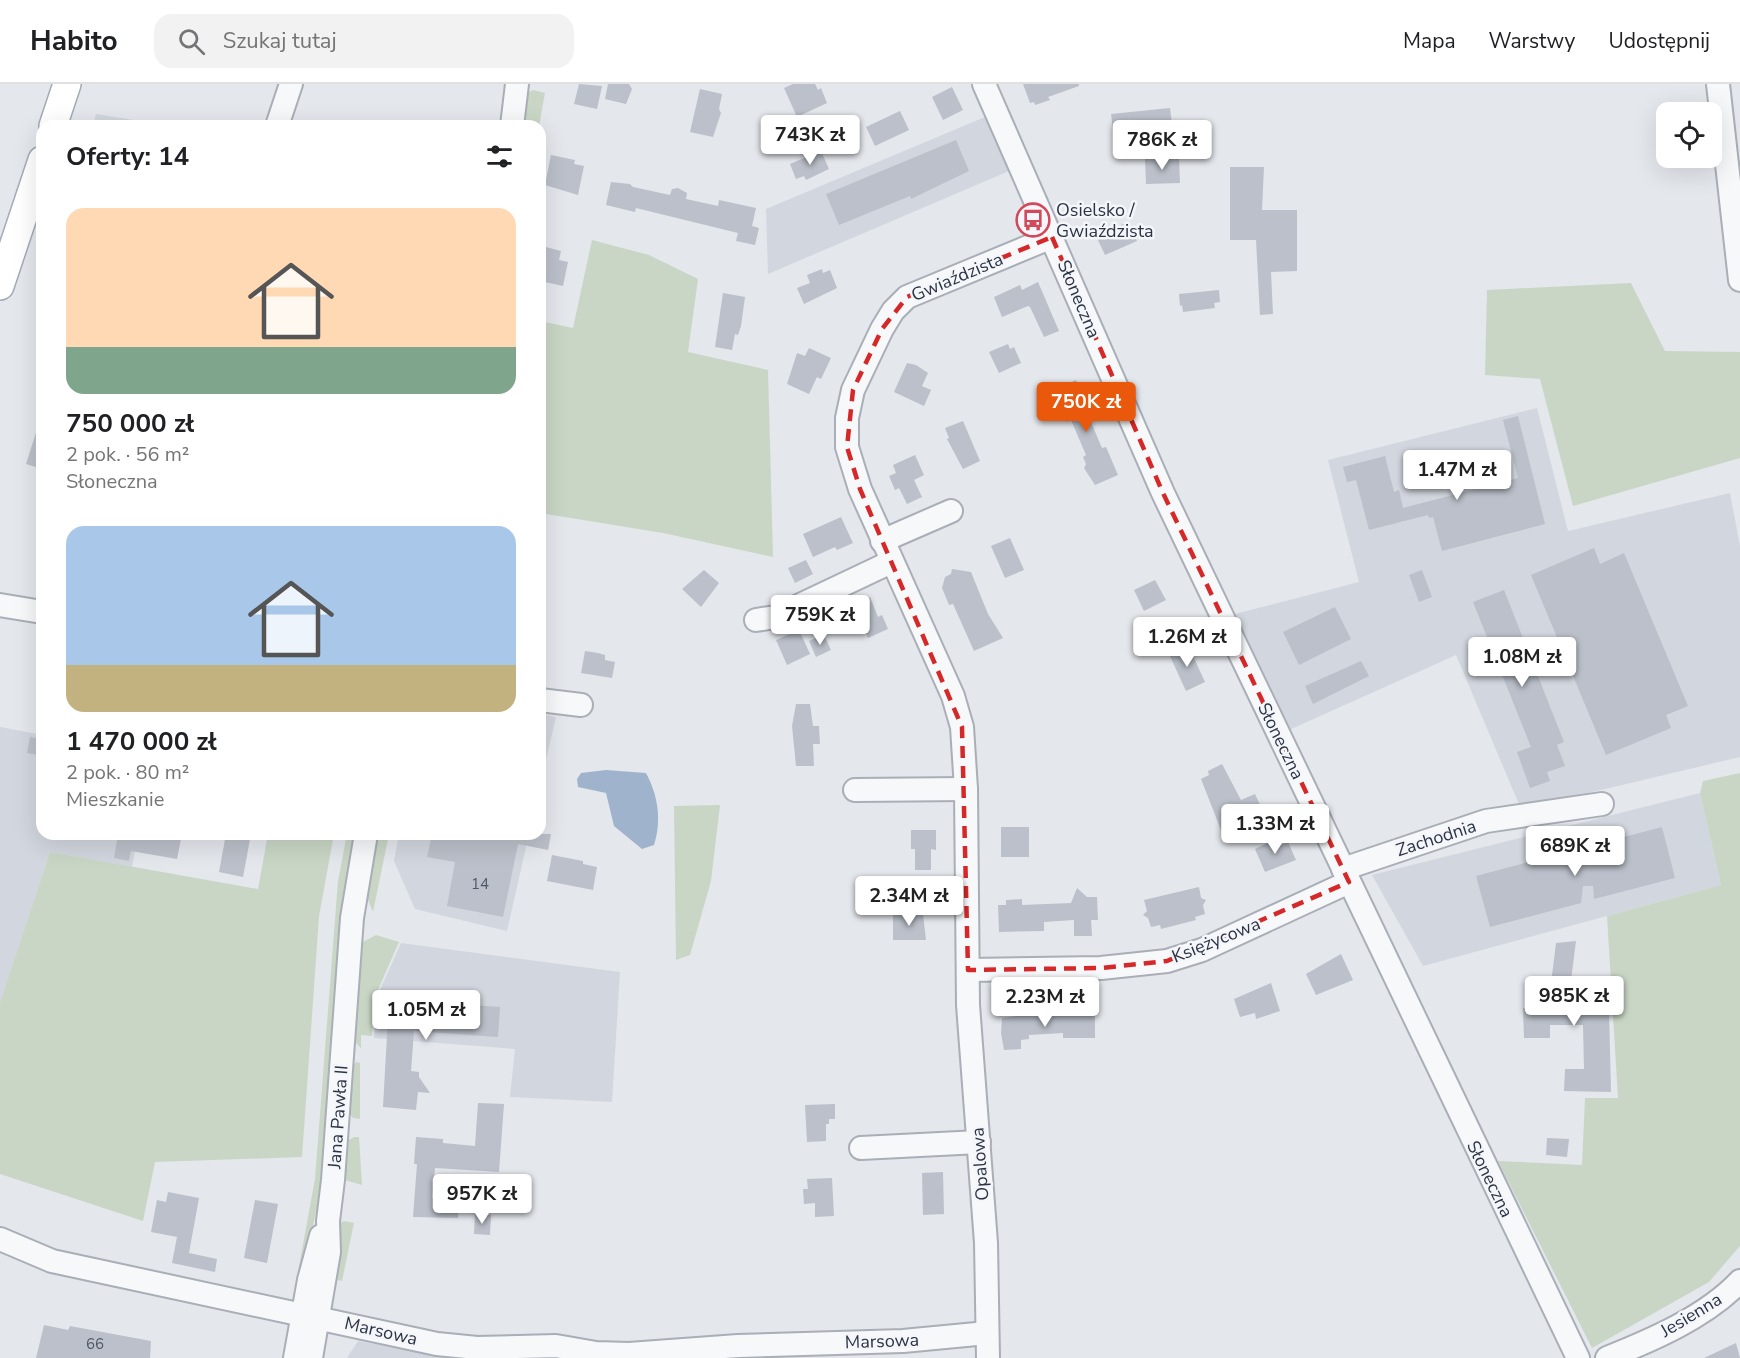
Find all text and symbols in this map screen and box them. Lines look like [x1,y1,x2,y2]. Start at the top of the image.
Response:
search box [154,14,574,68]
text: Habito [30,22,118,60]
icon: search [175,25,208,58]
text: Szukaj tutaj [223,26,337,56]
text: Mapa [1403,27,1456,55]
text: Warstwy [1489,27,1575,55]
text: Udostępnij [1608,27,1710,55]
map controls [1656,102,1722,168]
button: locate [1656,102,1722,168]
pin: 743K zł [755,115,865,166]
pin: 786K zł [1107,120,1217,171]
text: 743K zł [775,121,845,148]
text: 786K zł [1127,126,1197,153]
text: Oferty: 14 [66,139,189,174]
icon: filters [483,140,516,173]
place label: Osielsko / Gwiaździsta [1056,198,1154,243]
bus stop icon: Osielsko / Gwiaździsta [1015,202,1051,238]
icon: home [237,247,345,355]
street label: Gwiaździsta [907,247,1007,307]
street label: Słoneczna [1052,256,1106,342]
pin: 750K zł [1031,382,1141,433]
text: 750K zł [1051,388,1121,415]
text: 750 000 zł [66,406,194,441]
text: 2 pok. · 56 m² [66,441,189,468]
pin: 1.47M zł [1395,450,1519,501]
text: 1.47M zł [1417,456,1497,483]
text: Słoneczna [66,468,158,495]
icon: home [237,565,345,673]
pin: 759K zł [765,595,875,646]
text: 759K zł [785,601,855,628]
pin: 1.26M zł [1125,617,1249,668]
text: 1.26M zł [1147,623,1227,650]
pin: 1.08M zł [1460,637,1584,688]
text: 1.08M zł [1482,643,1562,670]
street label: Słoneczna [1252,699,1310,783]
text: 1 470 000 zł [66,724,217,759]
text: 2 pok. · 80 m² [66,759,189,786]
text: Mieszkanie [66,786,164,813]
pin: 1.33M zł [1213,804,1337,855]
text: 1.33M zł [1235,810,1315,837]
street label: Zachodnia [1393,814,1479,862]
pin: 689K zł [1520,826,1630,877]
text: 689K zł [1540,832,1610,859]
house number: 14 [471,874,489,894]
pin: 2.34M zł [847,876,971,927]
text: 2.34M zł [869,882,949,909]
street label: Księżycowa [1168,911,1264,969]
pin: 985K zł [1519,976,1629,1027]
pin: 2.23M zł [983,977,1107,1028]
text: 985K zł [1539,982,1609,1009]
text: 2.23M zł [1005,983,1085,1010]
pin: 1.05M zł [364,990,488,1041]
text: 1.05M zł [386,996,466,1023]
street label: Jana Pawła II [322,1064,354,1171]
street label: Opalowa [965,1127,995,1201]
street label: Słoneczna [1461,1137,1519,1221]
pin: 957K zł [427,1174,537,1225]
text: 957K zł [447,1180,517,1207]
street label: Jesienna [1655,1287,1726,1343]
street label: Marsowa [342,1311,420,1351]
street label: Marsowa [844,1328,920,1354]
house number: 66 [86,1334,104,1354]

